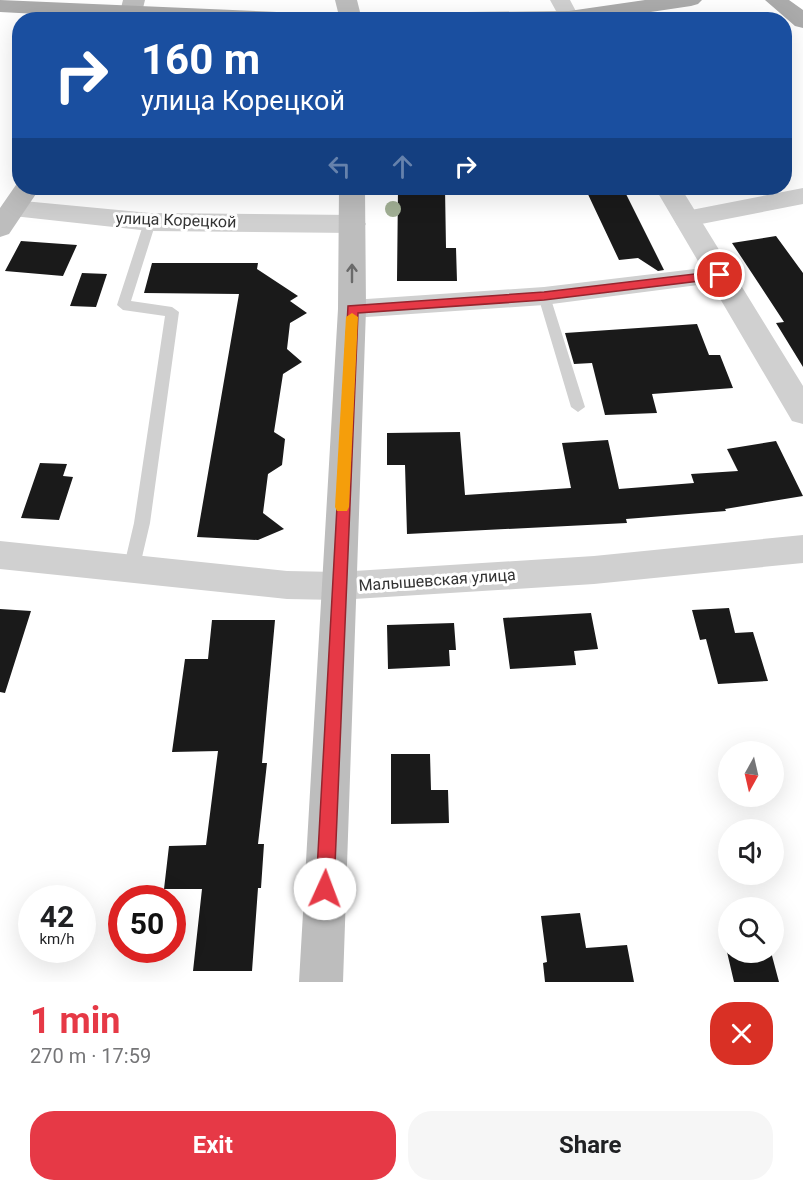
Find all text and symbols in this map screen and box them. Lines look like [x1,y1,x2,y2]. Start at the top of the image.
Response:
text: 160 m [141,35,260,84]
icon: right [42,36,120,114]
text: улица Корецкой [141,85,345,117]
icon: left [323,150,356,183]
icon: ahead [386,150,419,183]
icon: right [449,150,482,183]
street label: улица Корецкой [115,208,237,232]
pin [694,249,745,300]
icon: arrive [703,258,736,291]
one-way arrow [346,264,358,284]
street label: Малышевская улица [358,565,516,595]
north arrow [718,741,784,807]
map controls [718,741,784,963]
button: sound [718,819,784,885]
position arrow [293,857,357,921]
speed limit sign: 50 [108,885,186,963]
button: search [718,897,784,963]
text: 42 [40,899,74,934]
text: km/h [39,930,75,948]
text: 1 min [30,1000,121,1042]
button: close [710,1002,773,1065]
text: 270 m · 17:59 [30,1044,151,1068]
button: Exit [30,1111,396,1180]
button: Share [408,1111,773,1180]

